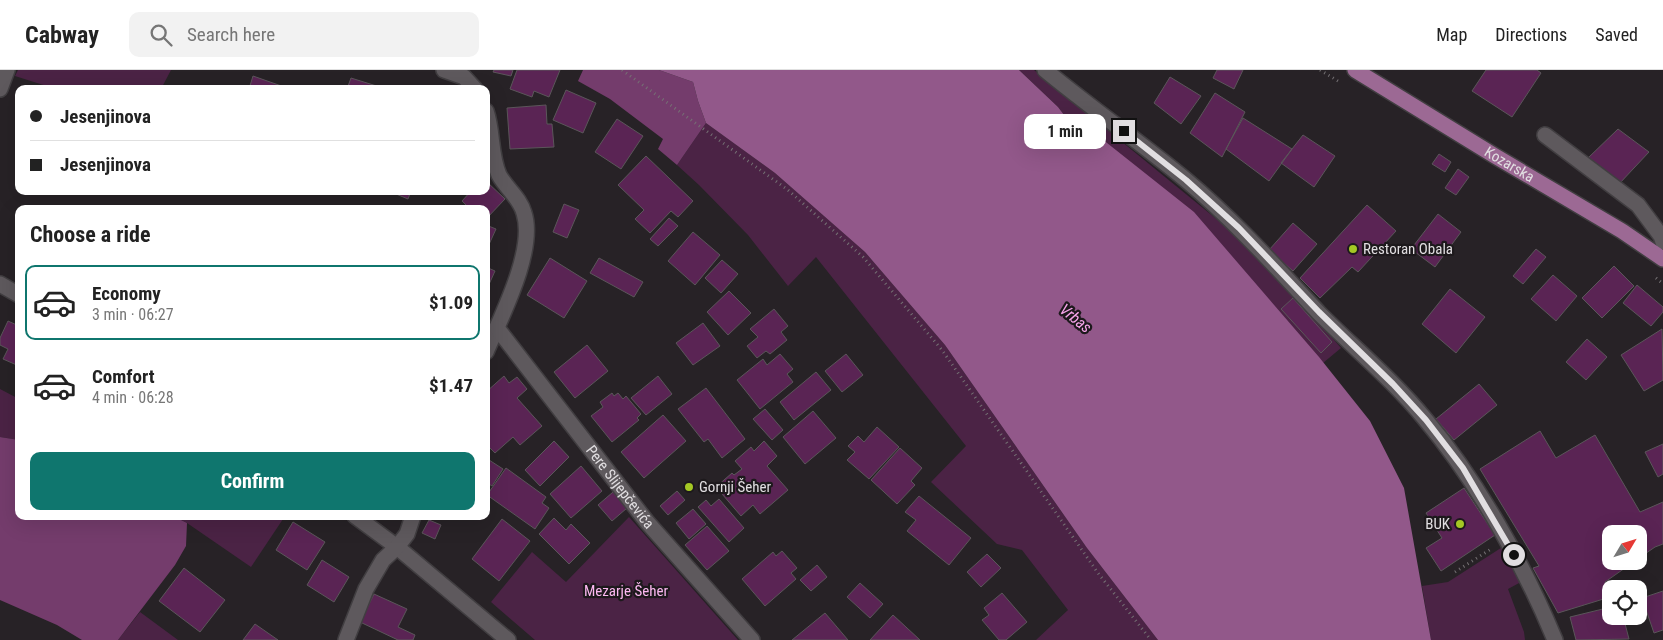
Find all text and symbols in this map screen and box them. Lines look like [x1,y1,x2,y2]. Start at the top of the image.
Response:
search box [129,12,479,57]
text: Cabway [25,21,99,49]
icon: search [147,21,175,49]
text: Search here [187,23,275,46]
text: Map [1436,24,1467,45]
text: Directions [1495,24,1567,45]
text: Saved [1595,24,1638,45]
text: Jesenjinova [60,105,151,128]
callout: 1 min [1024,114,1106,148]
route end [1113,120,1135,142]
text: 1 min [1047,122,1083,141]
street label: Kozarska [1481,143,1537,186]
text: Jesenjinova [60,153,151,176]
text: Choose a ride [30,222,151,247]
place label: Restoran Obala [1363,240,1453,258]
marker: Restoran Obala [1347,243,1359,255]
icon: car [32,280,77,325]
text: Economy [92,282,161,305]
text: $1.09 [429,291,473,314]
water label: Vrbas [1056,300,1095,337]
text: 3 min · 06:27 [92,305,174,324]
icon: car [32,363,77,408]
text: Comfort [92,365,155,388]
text: $1.47 [429,374,473,397]
text: 4 min · 06:28 [92,388,174,407]
street label: Pere Slijepčevića [582,442,658,533]
button: Confirm [30,452,475,510]
place label: Gornji Šeher [699,478,772,496]
marker: Gornji Šeher [683,481,695,493]
place label: BUK [1425,515,1451,533]
marker: BUK [1454,518,1466,530]
north arrow [1602,525,1648,570]
map controls [1602,525,1647,625]
route start [1503,544,1525,566]
button: locate [1602,580,1647,625]
park label: Mezarje Šeher [584,582,669,600]

